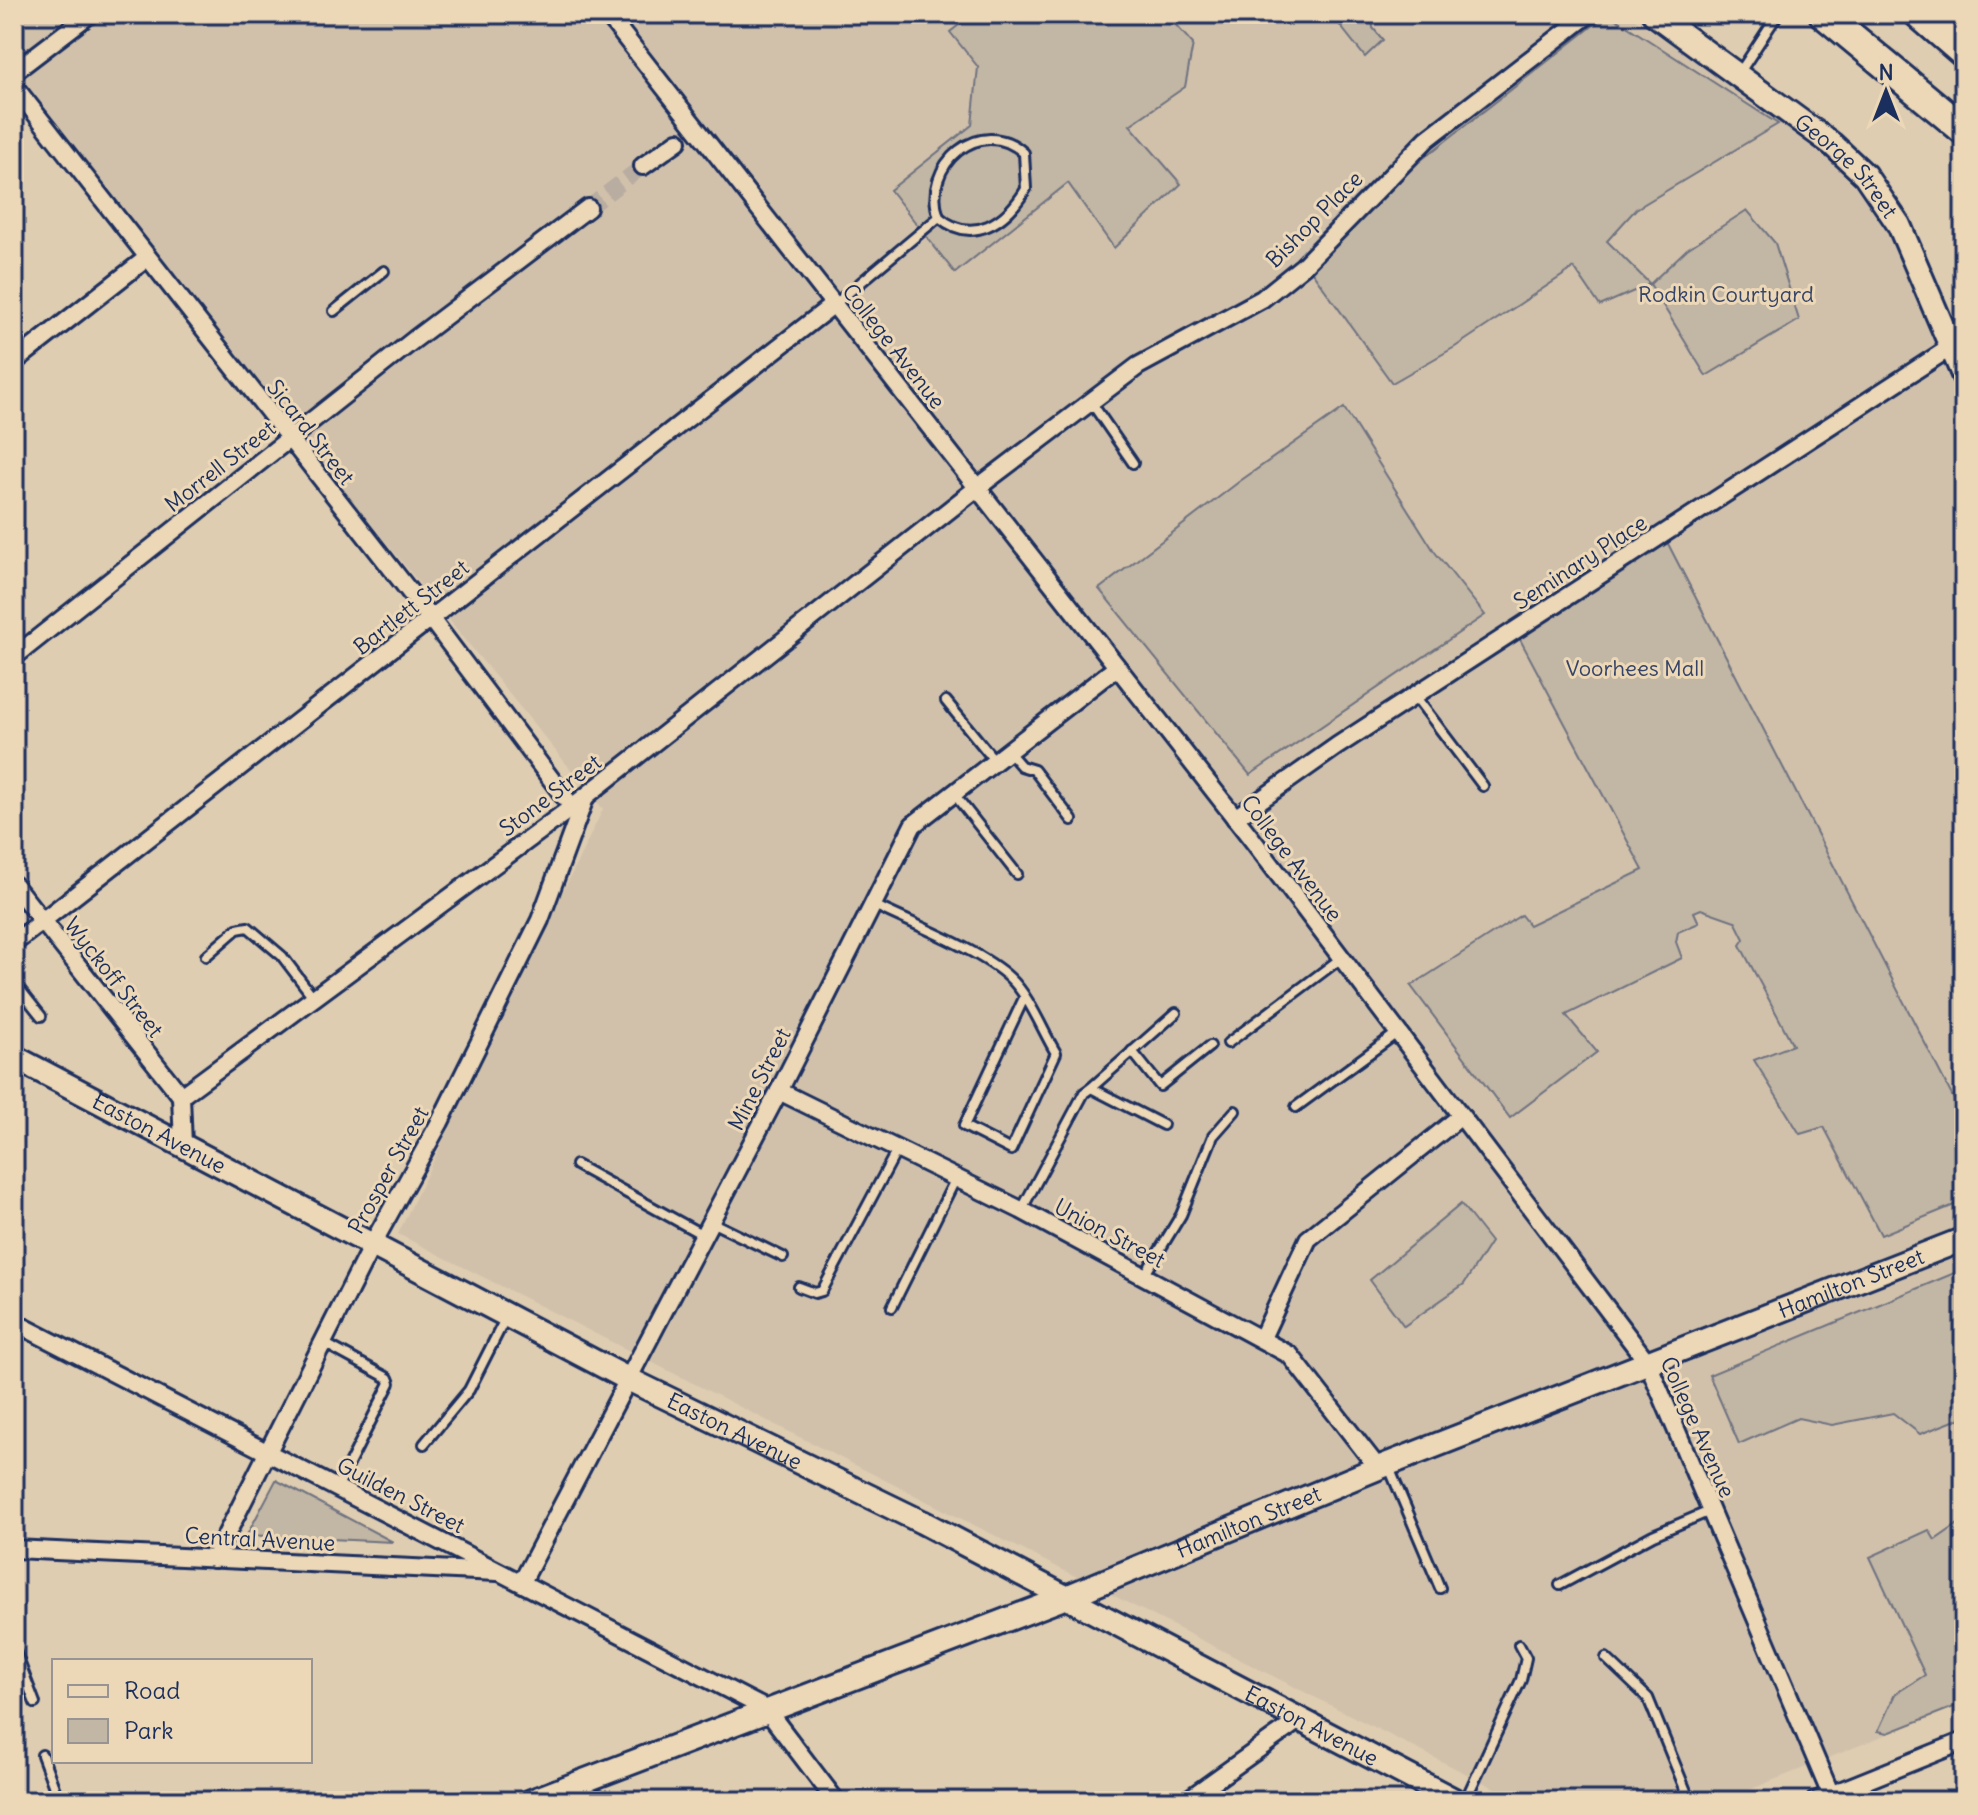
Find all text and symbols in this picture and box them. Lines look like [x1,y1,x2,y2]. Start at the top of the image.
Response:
north arrow [1846,52,1926,132]
text: N [1878,58,1894,86]
street label: George Street [1789,107,1904,223]
street label: Bishop Place [1260,165,1368,273]
street label: College Avenue [836,278,952,414]
park label: Rodkin Courtyard [1638,280,1814,308]
street label: Sicard Street [261,374,361,490]
street label: Morrell Street [159,414,281,518]
street label: Seminary Place [1508,508,1652,616]
street label: Bartlett Street [348,553,474,661]
park label: Voorhees Mall [1566,654,1704,682]
street label: Stone Street [494,748,606,842]
street label: College Avenue [1235,789,1349,927]
street label: Wyckoff Street [58,911,170,1043]
street label: Mine Street [721,1023,797,1135]
street label: Easton Avenue [88,1087,231,1180]
street label: Prosper Street [341,1101,435,1239]
street label: Union Street [1050,1192,1170,1274]
street label: Hamilton Street [1774,1242,1928,1324]
street label: College Avenue [1654,1352,1742,1502]
street label: Easton Avenue [663,1386,807,1476]
street label: Guilden Street [332,1451,470,1539]
street label: Hamilton Street [1172,1479,1325,1564]
street label: Central Avenue [184,1521,336,1557]
legend [52,1659,312,1763]
text: Road [124,1675,180,1705]
street label: Easton Avenue [1240,1679,1383,1772]
text: Park [124,1715,174,1745]

